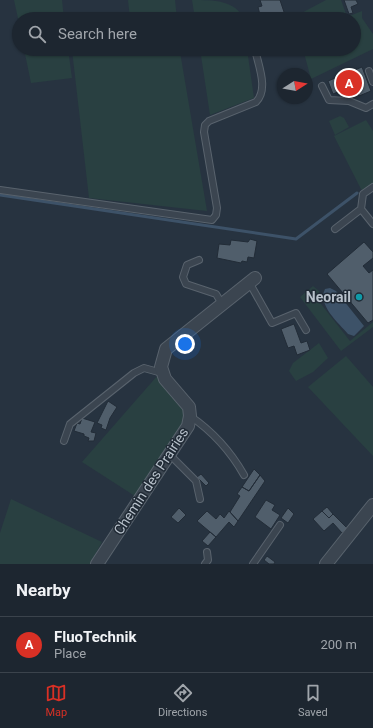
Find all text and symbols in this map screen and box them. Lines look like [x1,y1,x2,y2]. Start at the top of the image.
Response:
search box [12,12,361,56]
icon: search [26,23,48,45]
text: Search here [58,25,137,43]
north arrow [277,68,313,104]
pin: A [336,68,362,98]
place label: Neorail [306,289,351,305]
marker: Neorail [354,292,364,302]
your location [175,334,195,354]
street label: Chemin des Prairies [110,425,192,537]
text: Nearby [16,580,71,600]
text: FluoTechnik [54,628,136,646]
text: A [25,637,33,652]
text: 200 m [320,637,357,652]
text: Place [54,646,86,661]
tab: Map [45,682,67,719]
tab: Directions [158,682,207,719]
tab: Saved [298,682,328,719]

